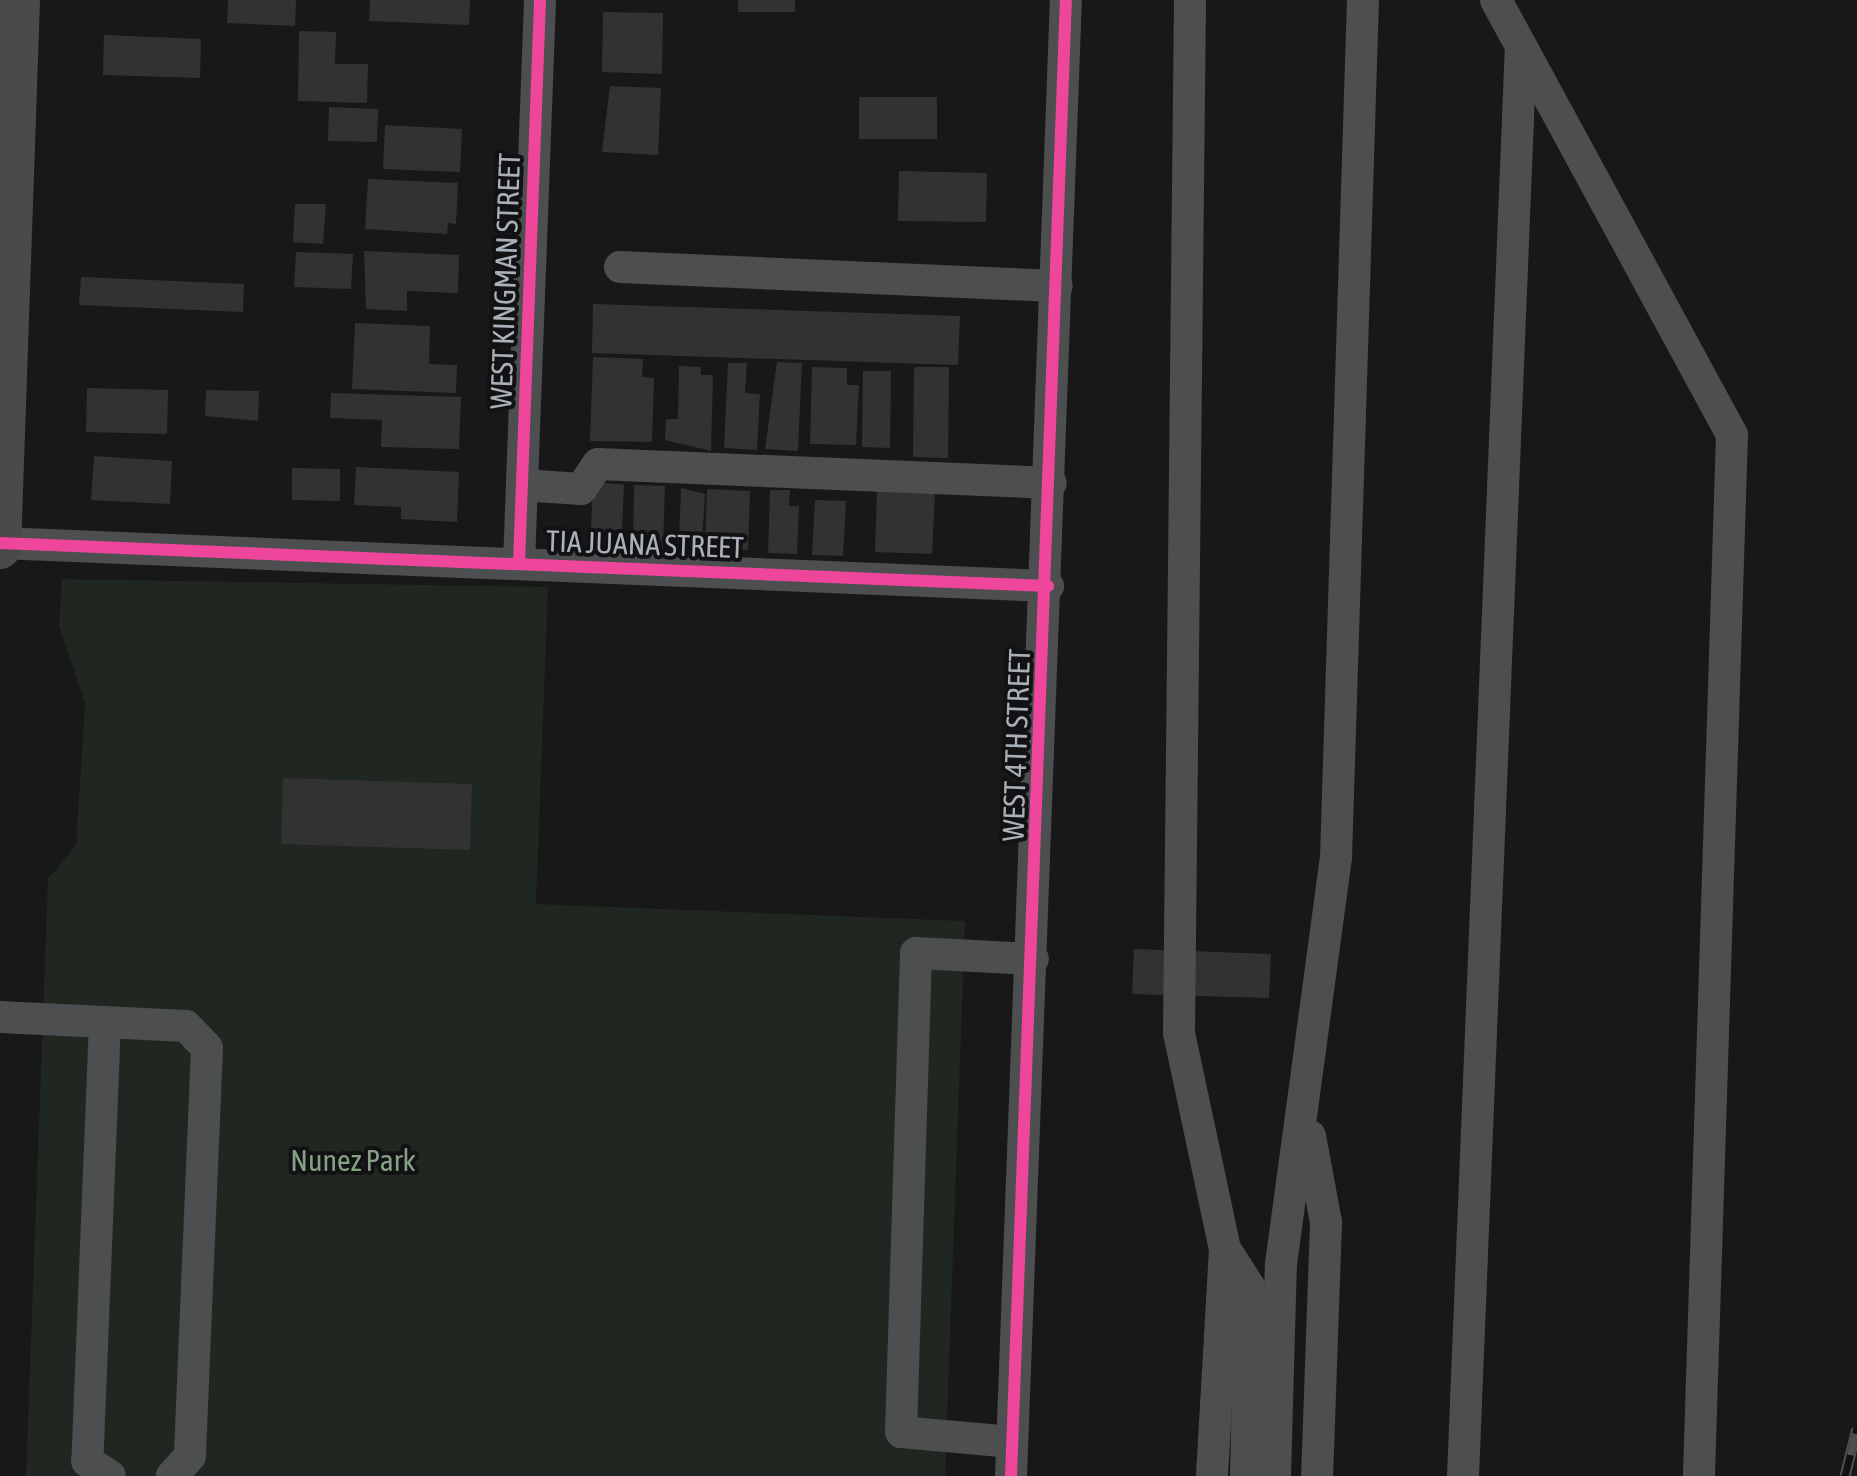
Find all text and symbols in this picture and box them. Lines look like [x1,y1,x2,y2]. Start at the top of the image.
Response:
street label: WEST KINGMAN STREET [483,152,527,410]
street label: TIA JUANA STREET [546,523,744,565]
street label: WEST 4TH STREET [995,648,1037,842]
park label: Nunez Park [290,1142,416,1178]

